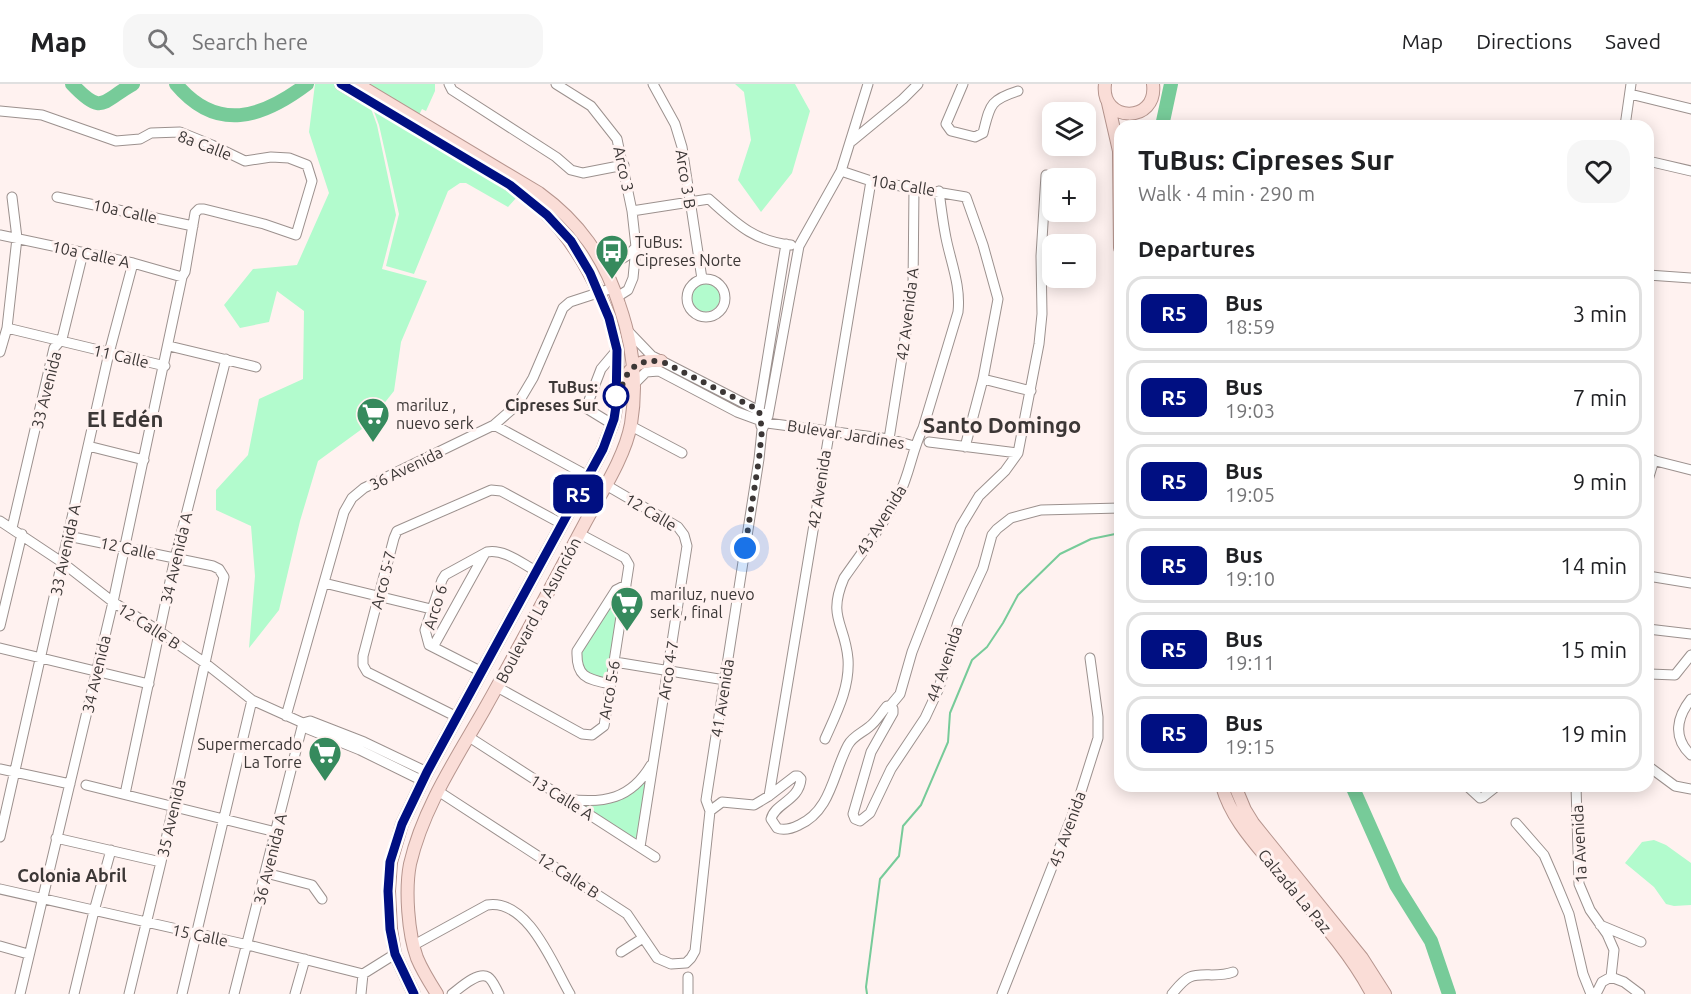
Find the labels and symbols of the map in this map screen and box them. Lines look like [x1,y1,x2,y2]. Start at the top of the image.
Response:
street label: 8a Calle [176,127,234,163]
street label: Arco 3 [610,145,638,193]
street label: Arco 3 B [672,148,700,210]
street label: 10a Calle [869,171,937,199]
street label: 10a Calle [91,195,159,227]
bus stop icon: TuBus: Cipreses Norte [594,233,630,280]
place label: TuBus: Cipreses Norte [635,233,741,269]
street label: 10a Calle A [50,237,132,271]
street label: 42 Avenida A [892,266,922,361]
street label: 11 Calle [91,341,151,371]
street label: 33 Avenida [28,349,64,431]
place label: TuBus: Cipreses Sur [505,378,598,414]
marker: TuBus: Cipreses Sur [603,383,629,409]
supermarket icon: mariluz , nuevo serk [355,396,391,443]
place label: mariluz , nuevo serk [396,396,474,432]
district label: El Edén [87,406,163,431]
district label: Santo Domingo [923,412,1081,437]
street label: Bulevar Jardines [786,416,906,452]
street label: 36 Avenida [366,443,446,493]
street label: 42 Avenida [804,449,834,529]
line badge: R5 [551,474,605,514]
street label: 43 Avenida [852,482,910,558]
street label: 12 Calle [622,490,680,534]
street label: 33 Avenida A [47,502,84,597]
street label: 34 Avenida A [157,510,195,605]
street label: 12 Calle [98,533,158,563]
your location [730,533,760,563]
street label: Boulevard La Asunción [492,534,584,686]
street label: Arco 5-7 [367,549,399,611]
street label: Arco 6 [420,582,450,632]
supermarket icon: mariluz, nuevo serk , final [609,585,645,632]
place label: mariluz, nuevo serk , final [650,585,755,621]
street label: 12 Calle B [114,599,184,653]
street label: 44 Avenida [923,624,965,704]
street label: 34 Avenida [78,633,114,715]
street label: Arco 4-7 [654,639,682,701]
street label: 41 Avenida [707,658,737,738]
street label: Arco 5-6 [595,659,623,721]
place label: Supermercado La Torre [197,735,302,771]
supermarket icon: Supermercado La Torre [307,735,343,782]
street label: 13 Calle A [527,771,597,824]
street label: 35 Avenida [153,777,189,859]
street label: 45 Avenida [1045,789,1089,869]
street label: 1a Avenida [1568,804,1590,884]
street label: 36 Avenida A [250,811,290,906]
street label: Calzada La Paz [1255,845,1335,937]
street label: 12 Calle B [533,848,603,902]
district label: Colonia Abril [17,865,127,885]
street label: 15 Calle [170,920,230,950]

